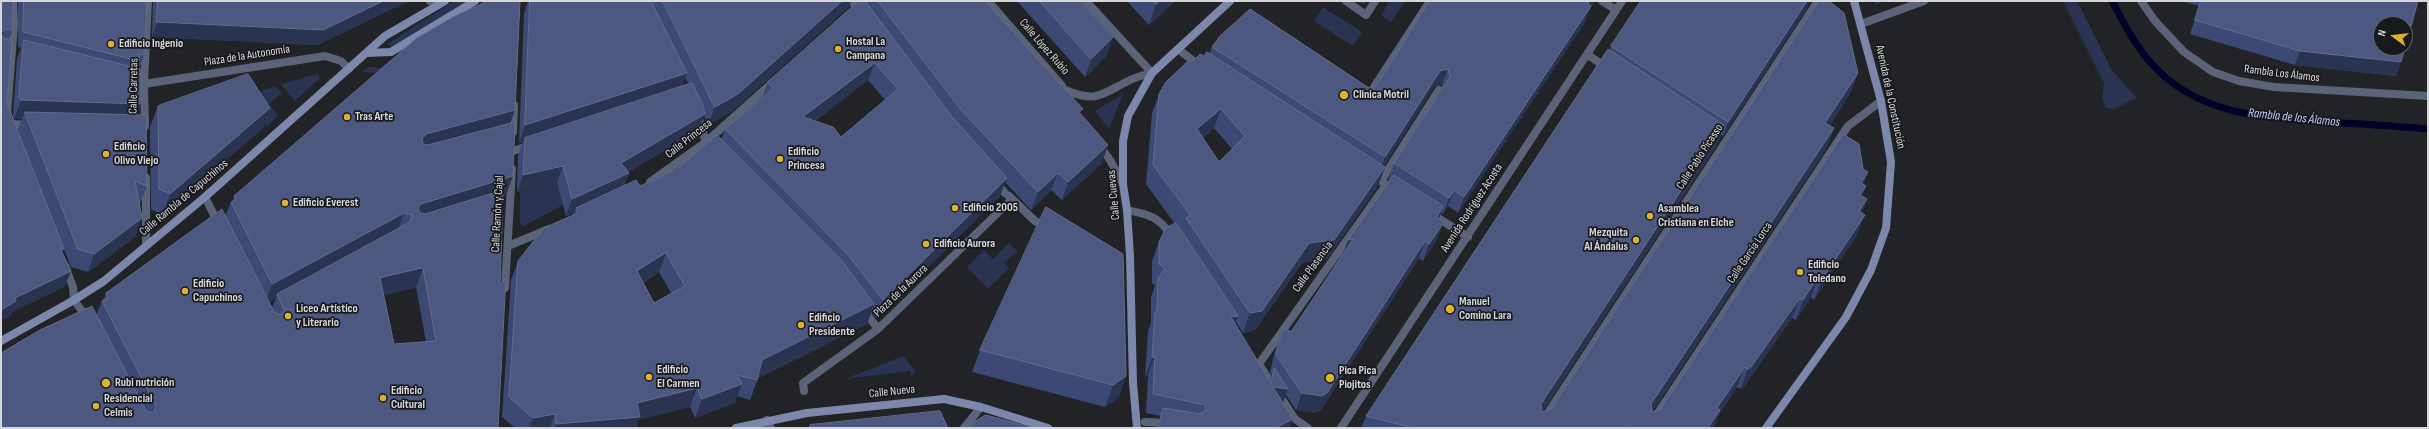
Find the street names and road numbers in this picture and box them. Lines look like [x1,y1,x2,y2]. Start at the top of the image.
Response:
street label: Calle López Rubio [1016,16,1072,78]
street label: Plaza de la Autonomía [203,42,291,70]
street label: Avenida de la Constitución [1872,44,1908,150]
street label: Calle Carretas [126,58,142,114]
street label: Rambla Los Álamos [2243,62,2321,86]
street label: Calle Princesa [663,116,715,162]
street label: Calle Pablo Picasso [1674,122,1726,192]
street label: Calle Rambla de Capuchinos [137,157,231,239]
street label: Avenida Rodríguez Acosta [1438,161,1506,255]
street label: Calle Cuevas [1105,169,1123,221]
street label: Calle Ramón y Cajal [489,175,507,253]
street label: Calle García Lorca [1724,220,1776,286]
street label: Calle Plasencia [1290,239,1336,295]
street label: Plaza de la Aurora [871,262,931,320]
street label: Calle Nueva [868,382,916,402]

